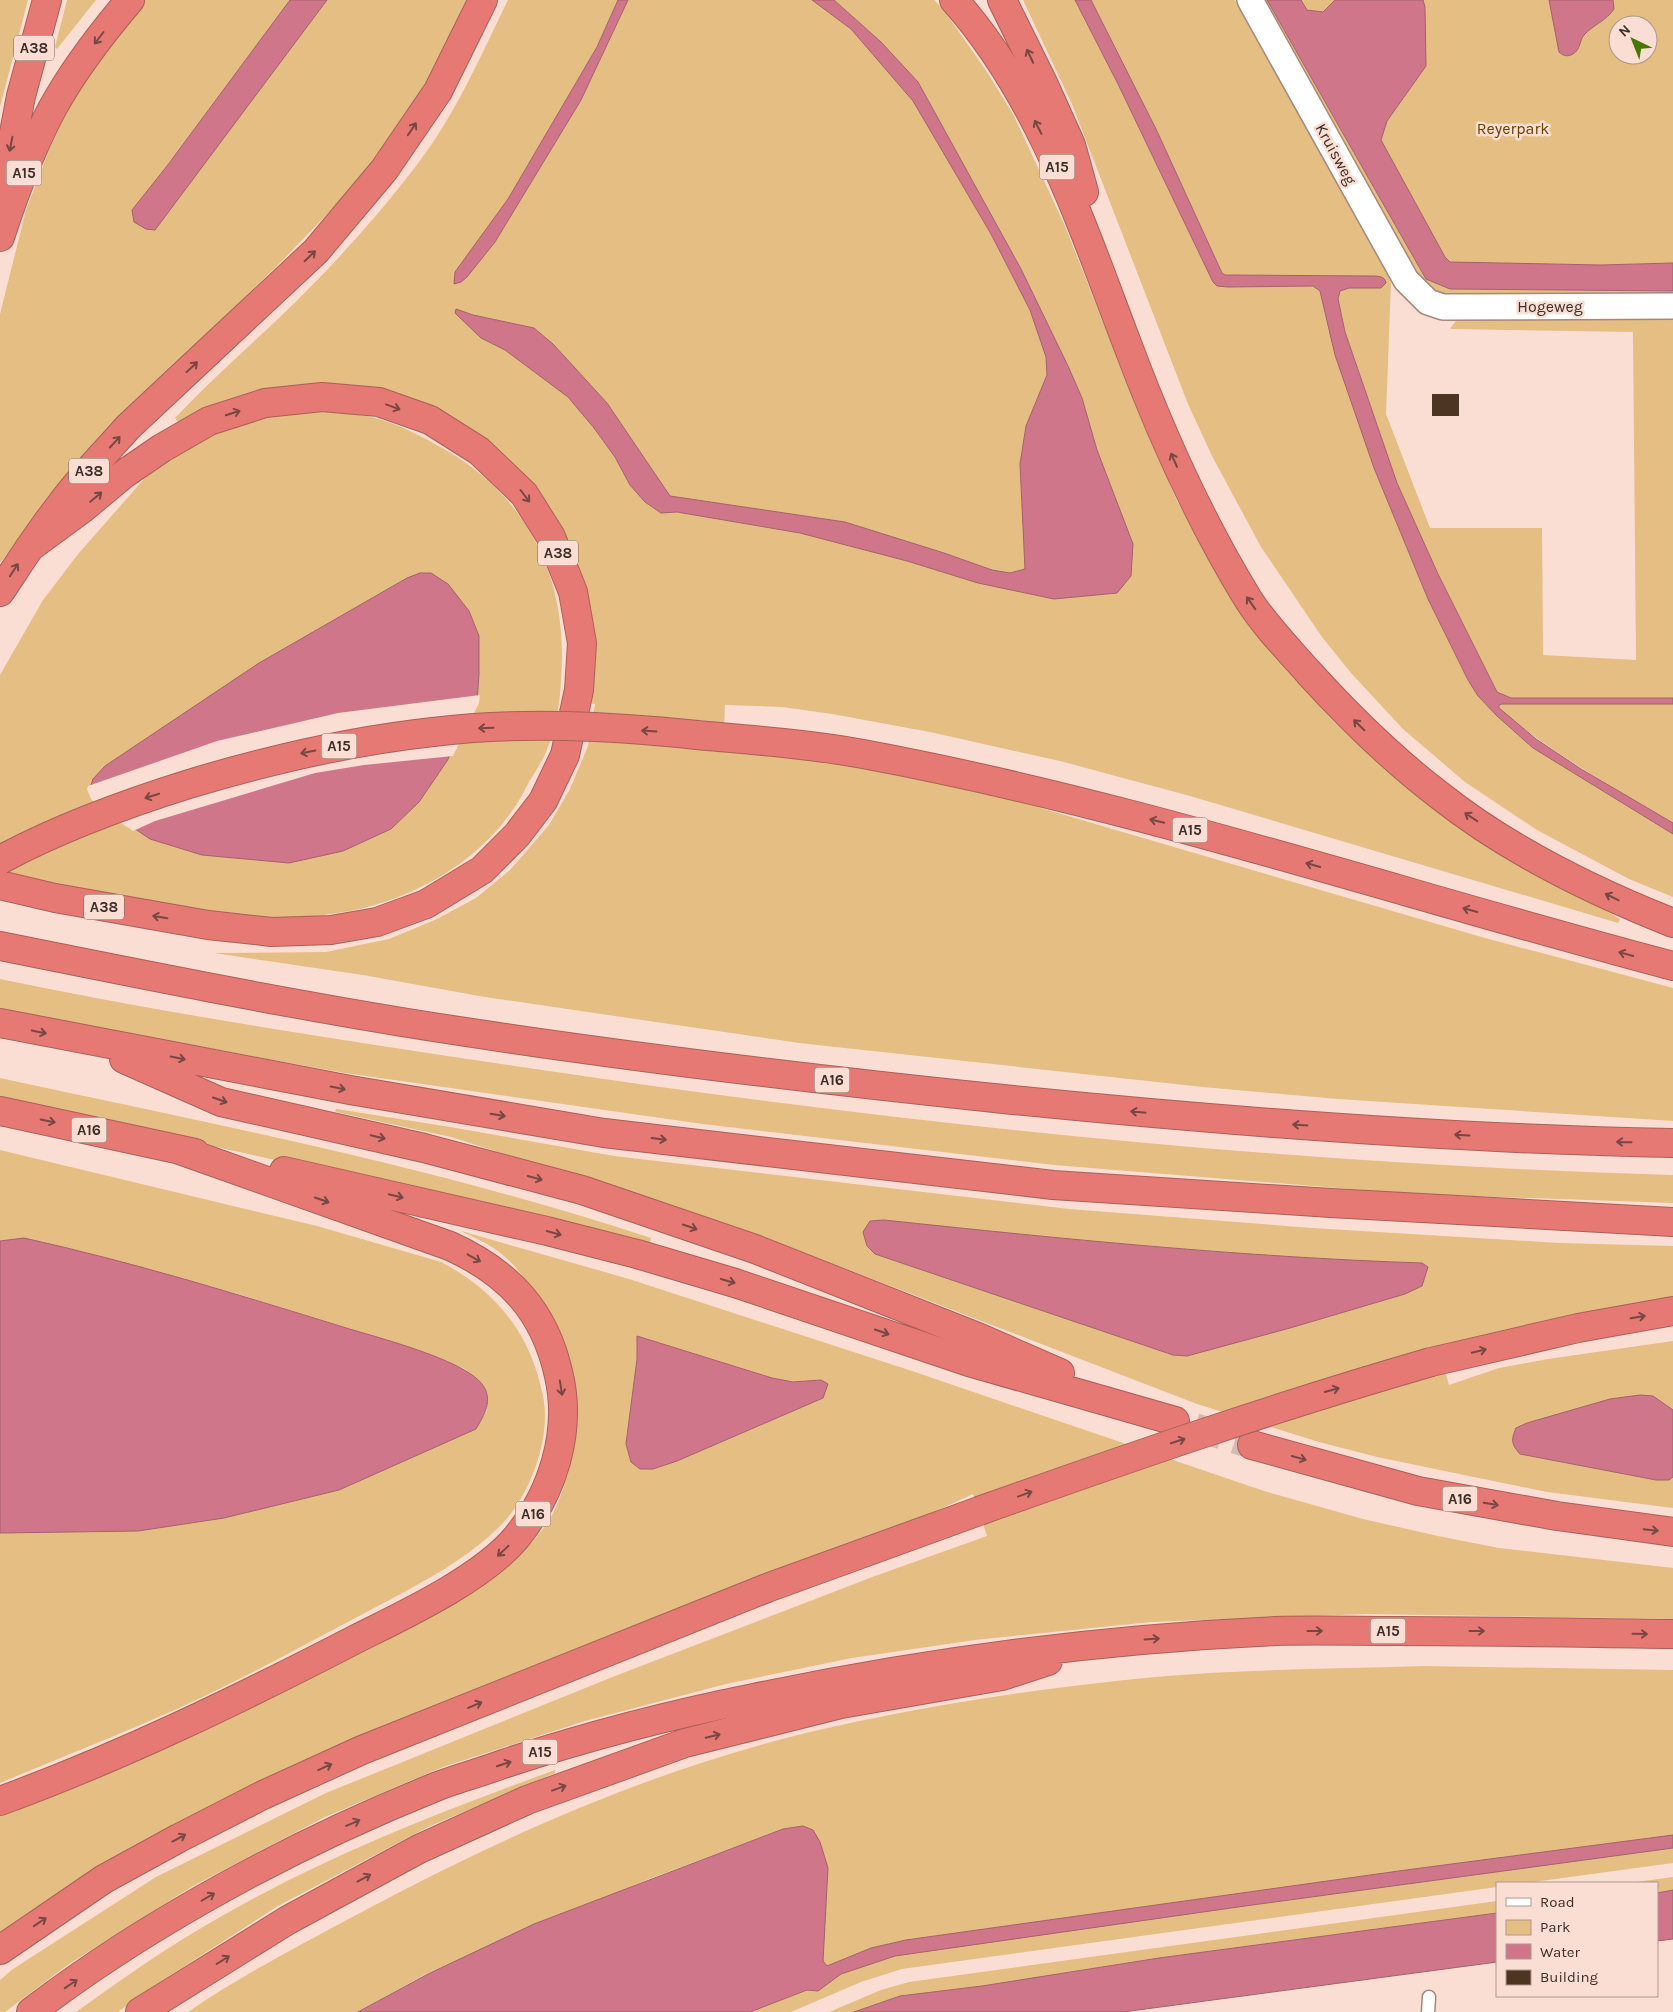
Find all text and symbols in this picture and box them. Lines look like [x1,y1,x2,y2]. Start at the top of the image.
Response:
north arrow [1608,15,1658,65]
text: N [1615,21,1634,41]
one-way arrow [94,31,104,45]
road number: A38 [14,36,54,60]
one-way arrow [1025,49,1034,64]
park label: Reyerpark [1477,119,1549,138]
one-way arrow [1033,120,1042,135]
street label: Kruisweg [1311,120,1361,188]
one-way arrow [407,123,417,137]
one-way arrow [6,136,16,152]
road number: A15 [1040,154,1074,180]
road number: A15 [6,160,42,186]
one-way arrow [304,250,317,262]
street label: Hogeweg [1517,297,1583,316]
one-way arrow [186,361,198,373]
one-way arrow [384,403,400,412]
one-way arrow [225,408,240,417]
one-way arrow [109,436,120,449]
one-way arrow [1169,453,1179,468]
road number: A38 [69,458,109,484]
one-way arrow [519,490,530,503]
one-way arrow [89,492,102,503]
road number: A38 [538,540,578,566]
one-way arrow [9,563,20,577]
one-way arrow [1246,596,1256,610]
one-way arrow [1353,719,1365,731]
one-way arrow [478,723,494,732]
one-way arrow [641,726,657,735]
road number: A15 [322,734,356,758]
one-way arrow [300,748,316,758]
one-way arrow [144,792,160,801]
one-way arrow [1464,812,1478,823]
one-way arrow [1149,816,1165,825]
road number: A15 [1172,818,1208,842]
one-way arrow [1306,859,1322,869]
one-way arrow [1605,892,1620,901]
road number: A38 [84,894,124,920]
one-way arrow [1462,904,1478,914]
one-way arrow [153,911,169,921]
one-way arrow [1618,949,1634,958]
one-way arrow [31,1027,47,1037]
one-way arrow [170,1054,186,1064]
road number: A16 [814,1068,850,1092]
one-way arrow [330,1084,346,1093]
one-way arrow [212,1096,227,1105]
one-way arrow [1130,1108,1146,1117]
one-way arrow [490,1110,506,1120]
one-way arrow [39,1117,55,1127]
road number: A16 [72,1118,106,1142]
one-way arrow [1292,1120,1308,1130]
one-way arrow [1454,1130,1470,1140]
one-way arrow [370,1133,386,1142]
one-way arrow [651,1134,667,1144]
one-way arrow [1617,1137,1633,1147]
one-way arrow [527,1174,543,1183]
one-way arrow [388,1192,404,1201]
one-way arrow [314,1196,330,1205]
one-way arrow [682,1223,697,1232]
one-way arrow [546,1228,562,1238]
one-way arrow [467,1253,482,1263]
one-way arrow [719,1277,735,1286]
one-way arrow [1629,1312,1645,1322]
one-way arrow [874,1328,890,1338]
one-way arrow [1470,1346,1486,1355]
one-way arrow [557,1379,567,1395]
one-way arrow [1324,1385,1340,1395]
one-way arrow [1170,1436,1185,1445]
one-way arrow [1290,1454,1306,1463]
road number: A16 [1442,1486,1478,1512]
one-way arrow [1016,1489,1032,1499]
one-way arrow [1482,1500,1498,1510]
road number: A16 [516,1502,550,1526]
one-way arrow [1643,1525,1659,1535]
one-way arrow [496,1545,509,1557]
road number: A15 [1370,1618,1406,1644]
one-way arrow [1306,1626,1322,1636]
one-way arrow [1468,1626,1485,1636]
one-way arrow [1631,1629,1647,1638]
one-way arrow [1144,1635,1160,1644]
one-way arrow [467,1700,482,1710]
one-way arrow [704,1731,720,1740]
road number: A15 [522,1740,558,1764]
one-way arrow [496,1759,511,1768]
one-way arrow [317,1762,332,1772]
one-way arrow [551,1783,566,1792]
one-way arrow [344,1818,360,1827]
one-way arrow [171,1833,186,1843]
one-way arrow [356,1873,371,1883]
legend [1496,1882,1658,1997]
one-way arrow [201,1892,215,1902]
text: Road [1540,1893,1575,1911]
one-way arrow [33,1917,47,1927]
text: Park [1540,1918,1570,1936]
text: Water [1540,1943,1581,1961]
one-way arrow [216,1954,230,1964]
text: Building [1540,1968,1598,1986]
one-way arrow [63,1979,77,1989]

